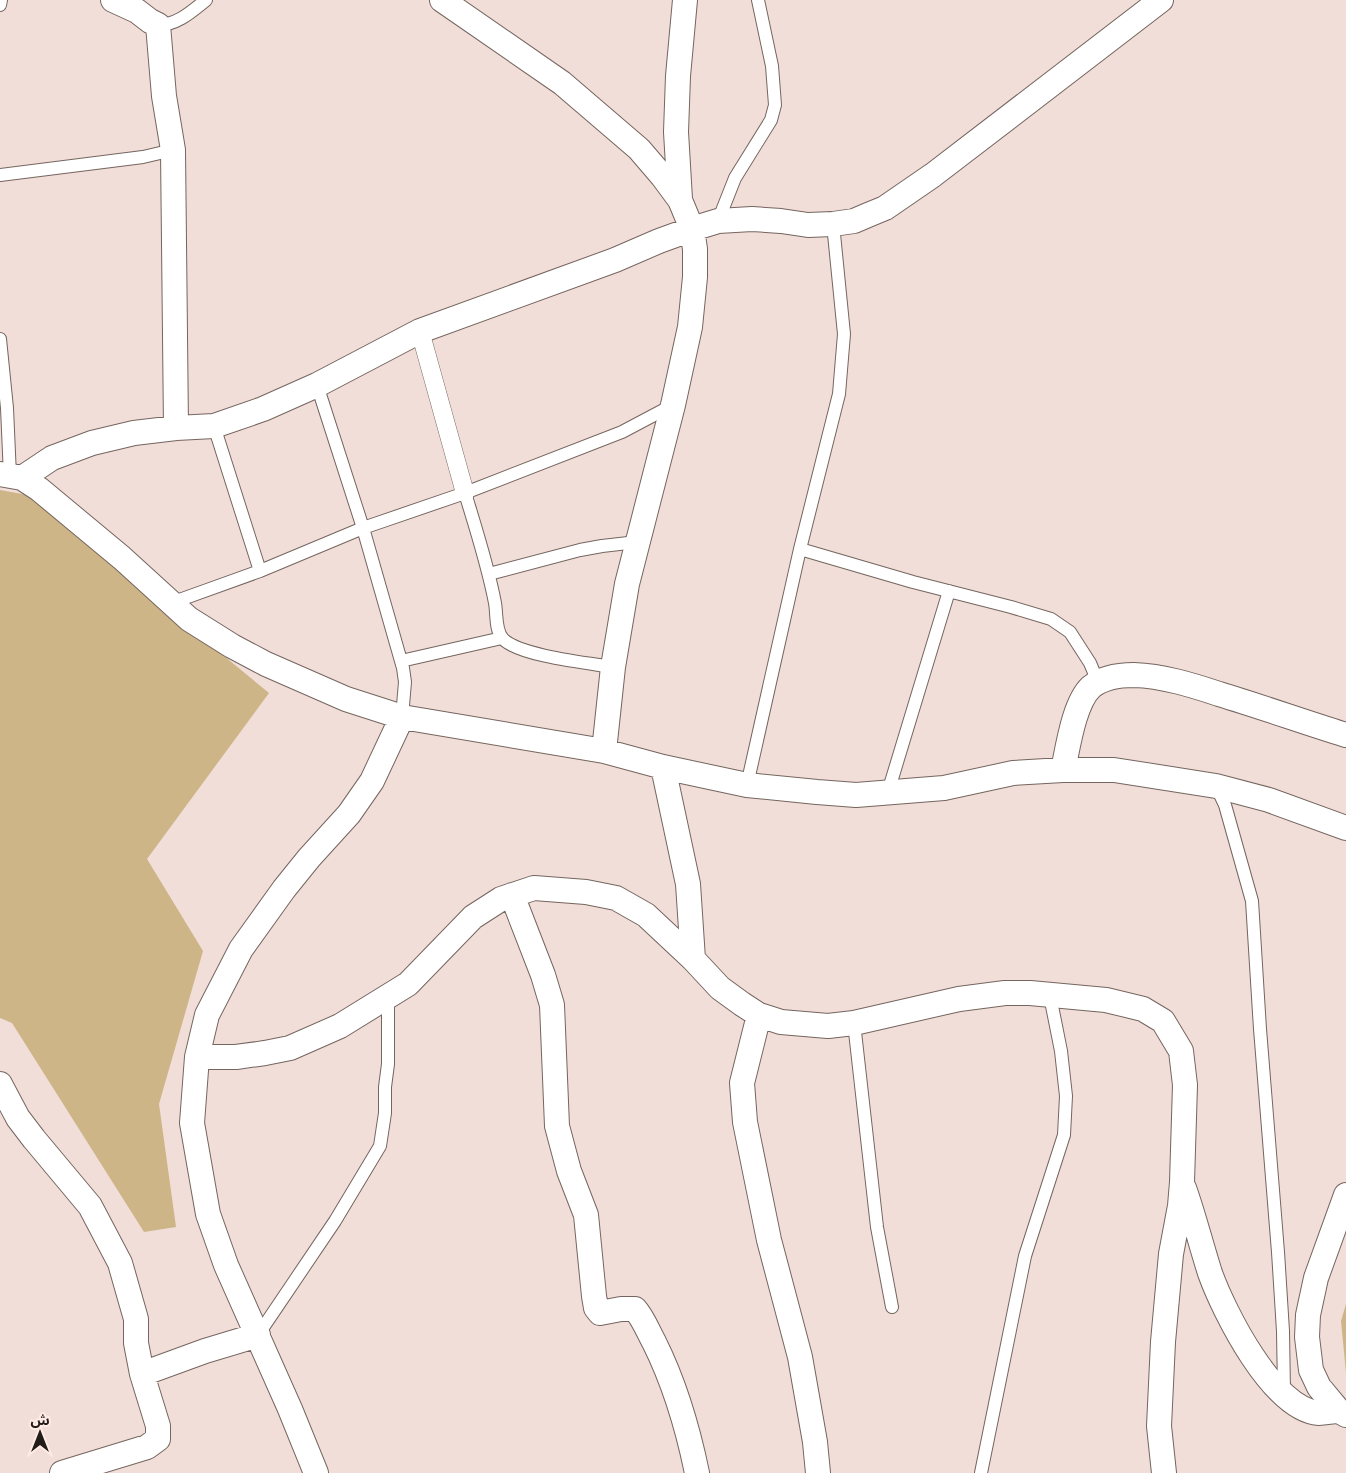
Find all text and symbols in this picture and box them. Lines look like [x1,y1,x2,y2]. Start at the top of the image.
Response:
north arrow [15,1408,65,1458]
text: ش [30,1410,50,1431]

